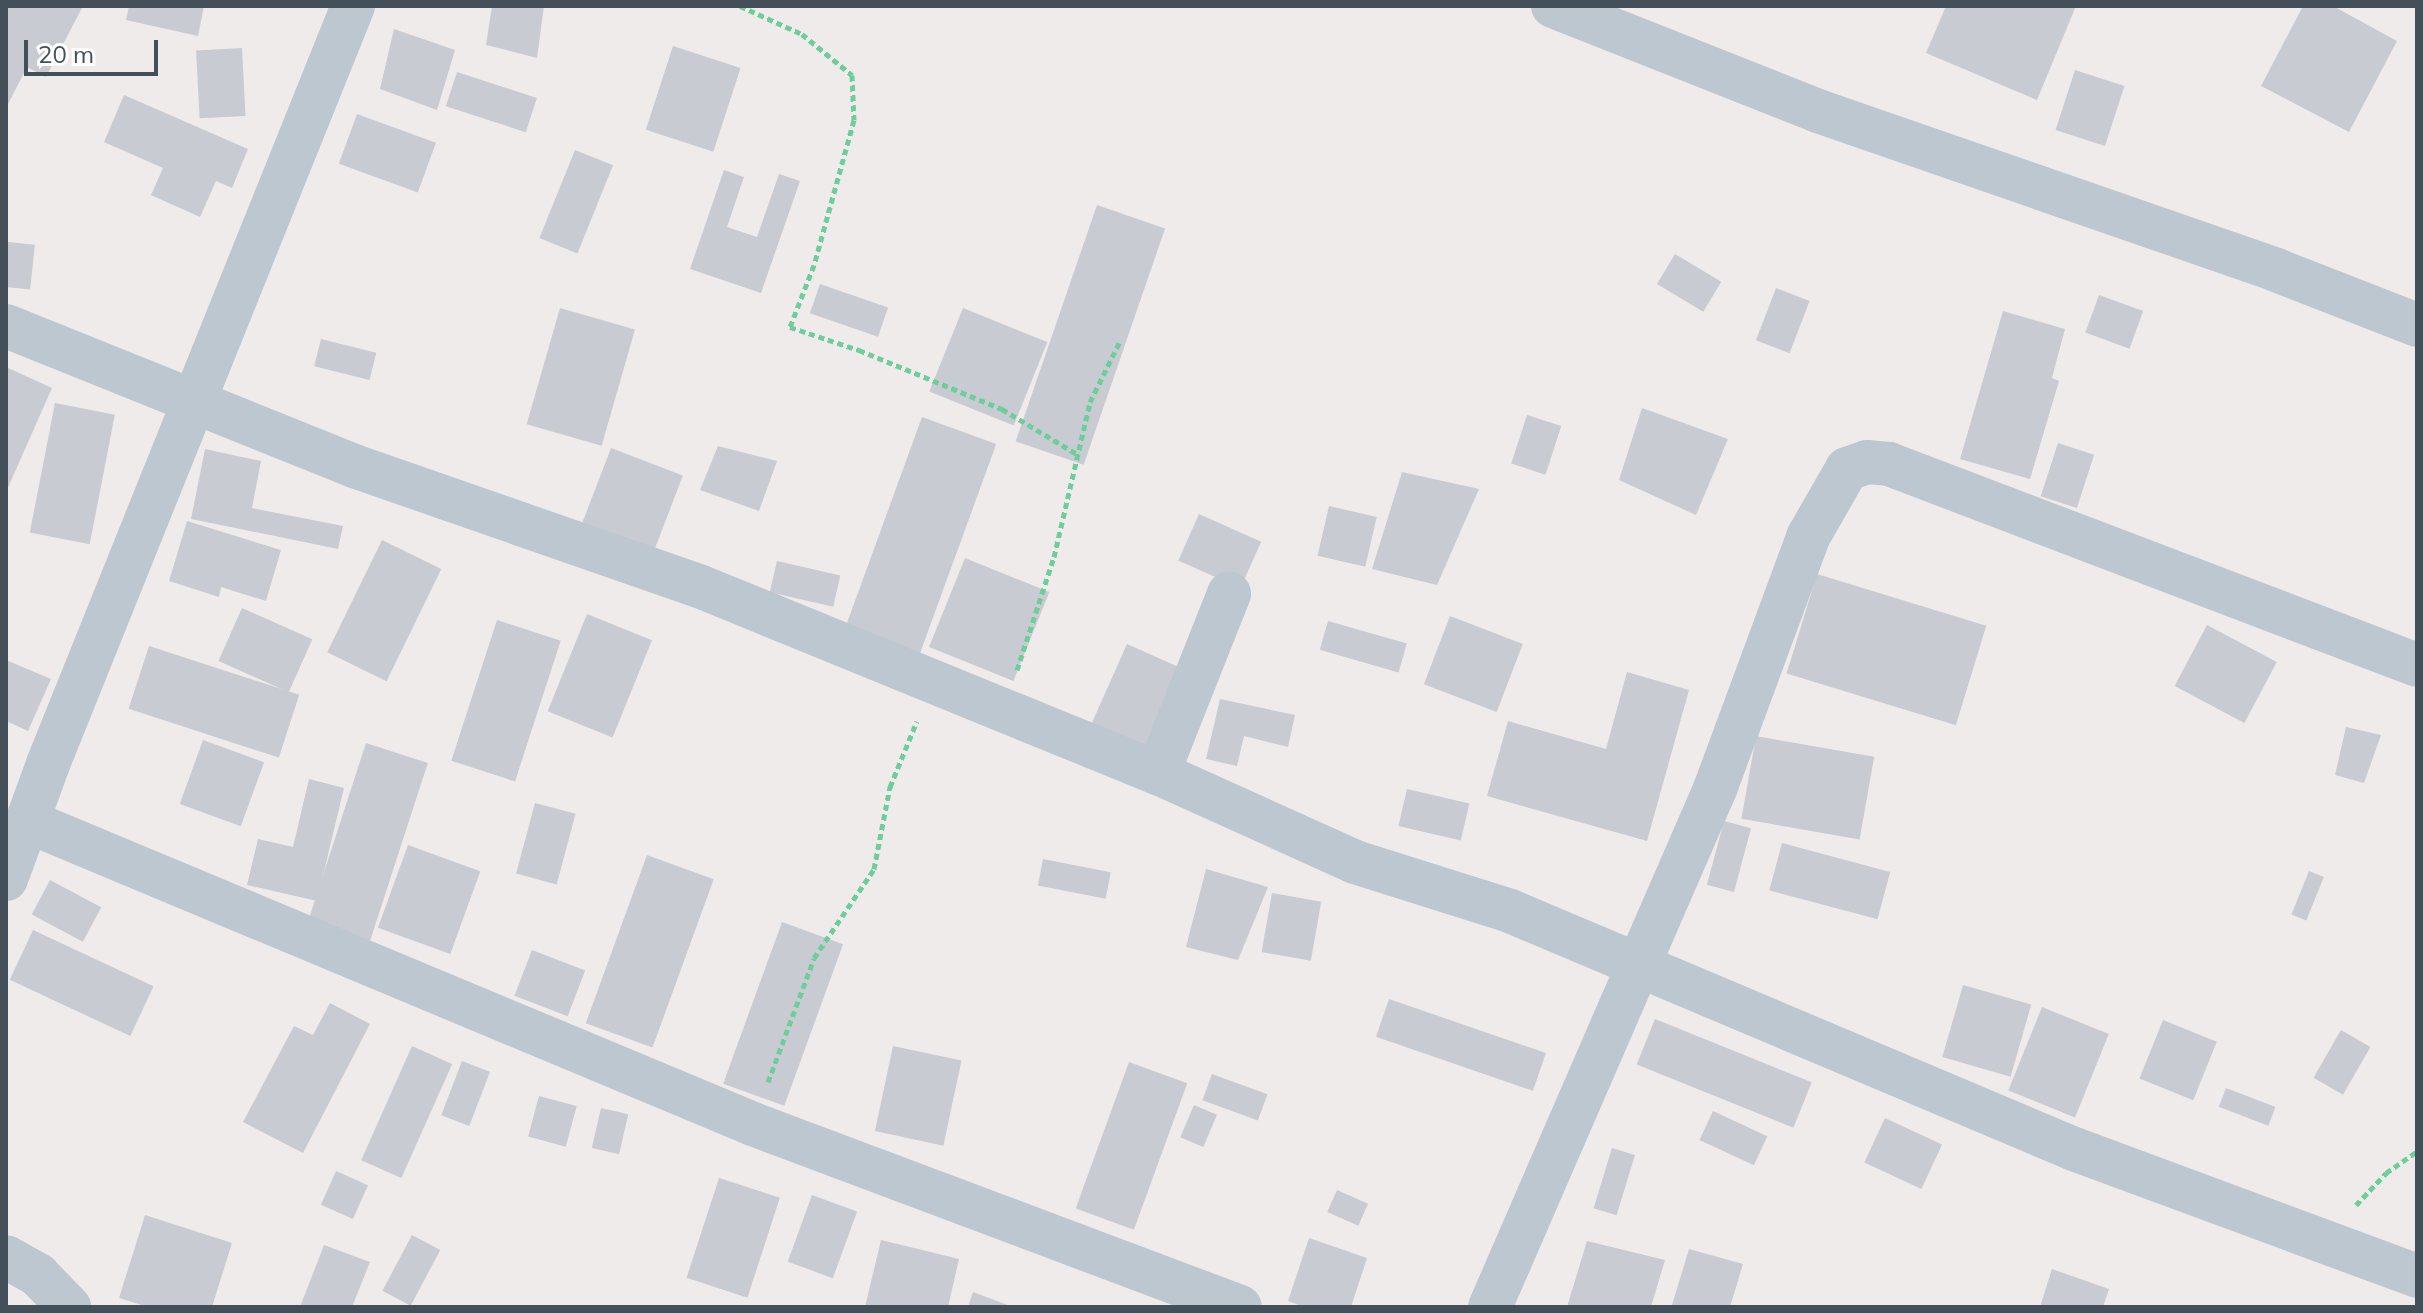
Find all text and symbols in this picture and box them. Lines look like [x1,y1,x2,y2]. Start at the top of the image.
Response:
scale bar [28,24,162,74]
text: 20 m [38,39,94,69]

